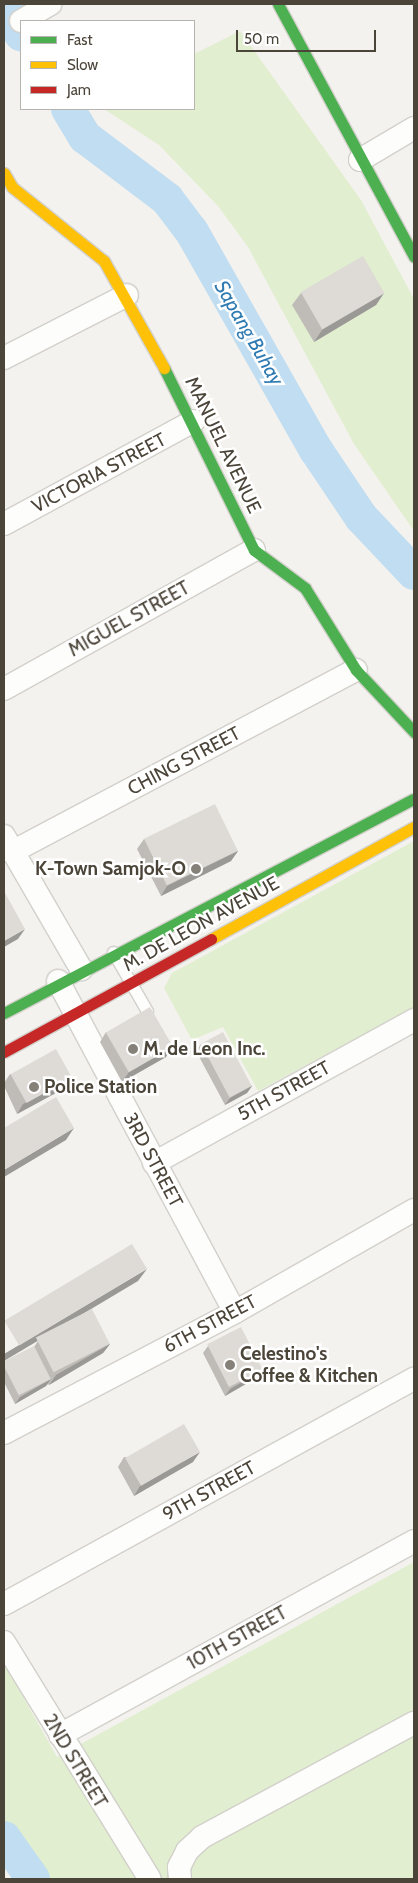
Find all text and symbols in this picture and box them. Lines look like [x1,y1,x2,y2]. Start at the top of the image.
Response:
legend [20,20,195,110]
scale bar [238,20,378,52]
text: 50 m [244,30,279,48]
text: Fast [67,31,92,49]
text: Slow [67,56,98,74]
text: Jam [67,81,91,99]
water label: Sapang Buhay [209,276,289,390]
street label: MANUEL AVENUE [180,373,266,517]
street label: VICTORIA STREET [28,428,170,518]
street label: MIGUEL STREET [64,576,194,662]
street label: CHING STREET [124,722,244,800]
place label: K-Town Samjok-O [35,858,186,880]
marker: K-Town Samjok-O [190,863,202,875]
street label: M. DE LEON AVENUE [119,872,283,976]
place label: M. de Leon Inc. [143,1038,266,1060]
marker: M. de Leon Inc. [127,1043,139,1055]
street label: 5TH STREET [234,1056,334,1126]
place label: Police Station [44,1076,157,1098]
marker: Police Station [28,1081,40,1093]
street label: 3RD STREET [119,1109,187,1211]
street label: 6TH STREET [160,1290,260,1358]
place label: Celestino's Coffee & Kitchen [240,1343,378,1387]
marker: Celestino's Coffee & Kitchen [224,1359,236,1371]
street label: 9TH STREET [159,1456,259,1526]
street label: 10TH STREET [183,1601,291,1675]
street label: 2ND STREET [38,1710,112,1812]

